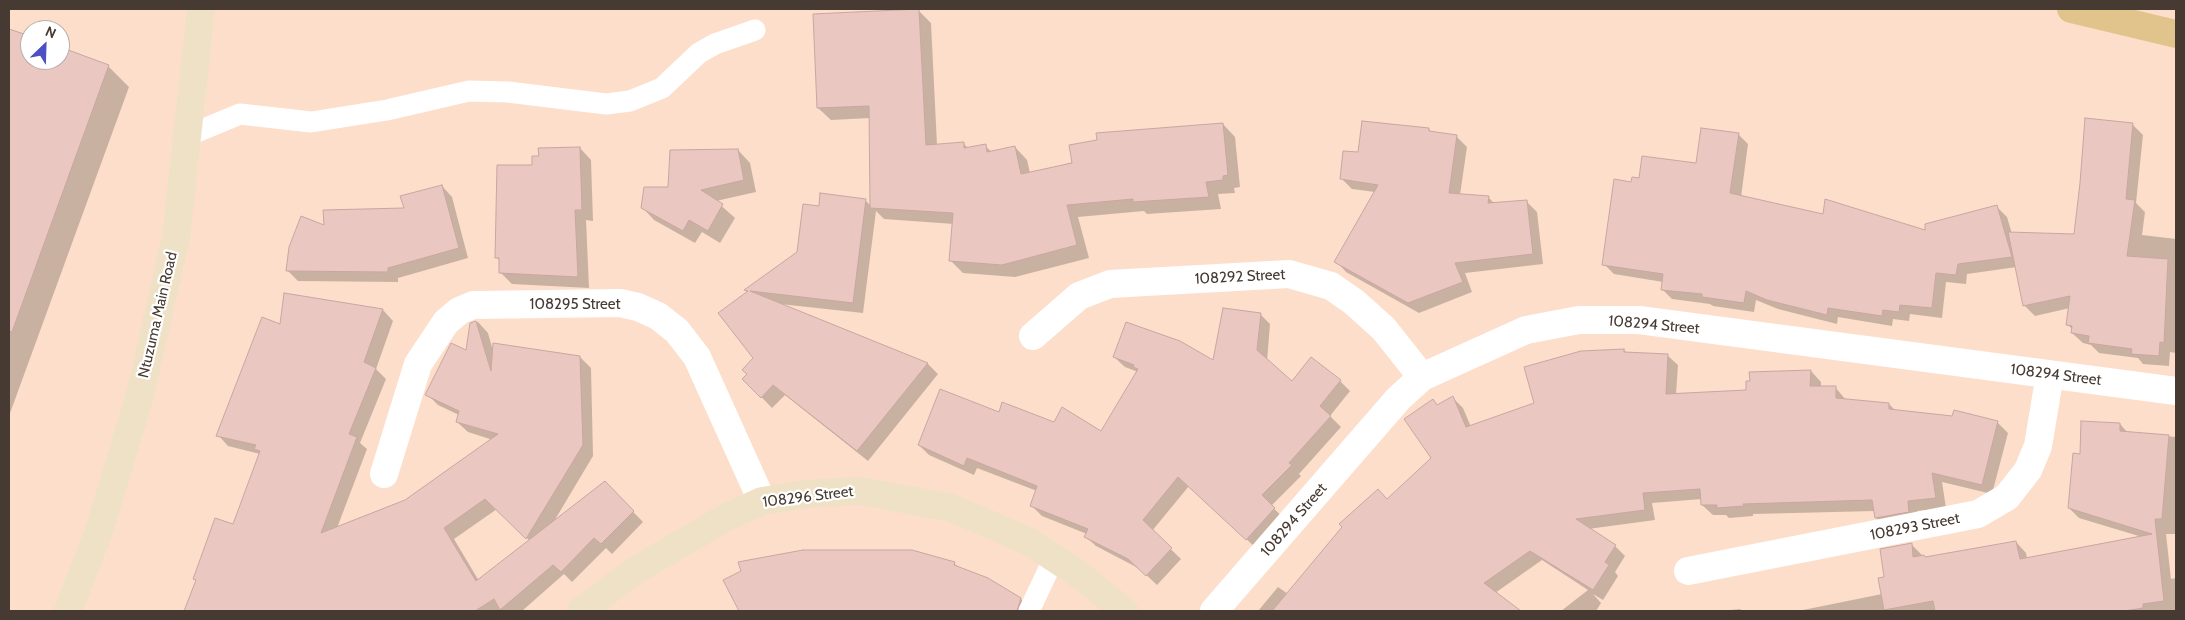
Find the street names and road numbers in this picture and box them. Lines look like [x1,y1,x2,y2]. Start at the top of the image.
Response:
street label: Ntuzuma Main Road [135,250,181,380]
street label: 108292 Street [1194,266,1286,288]
street label: 108295 Street [530,296,620,314]
street label: 108294 Street [1608,312,1700,338]
street label: 108294 Street [2010,360,2102,390]
street label: 108294 Street [1257,480,1331,560]
street label: 108296 Street [762,483,854,511]
street label: 108293 Street [1869,509,1961,545]

